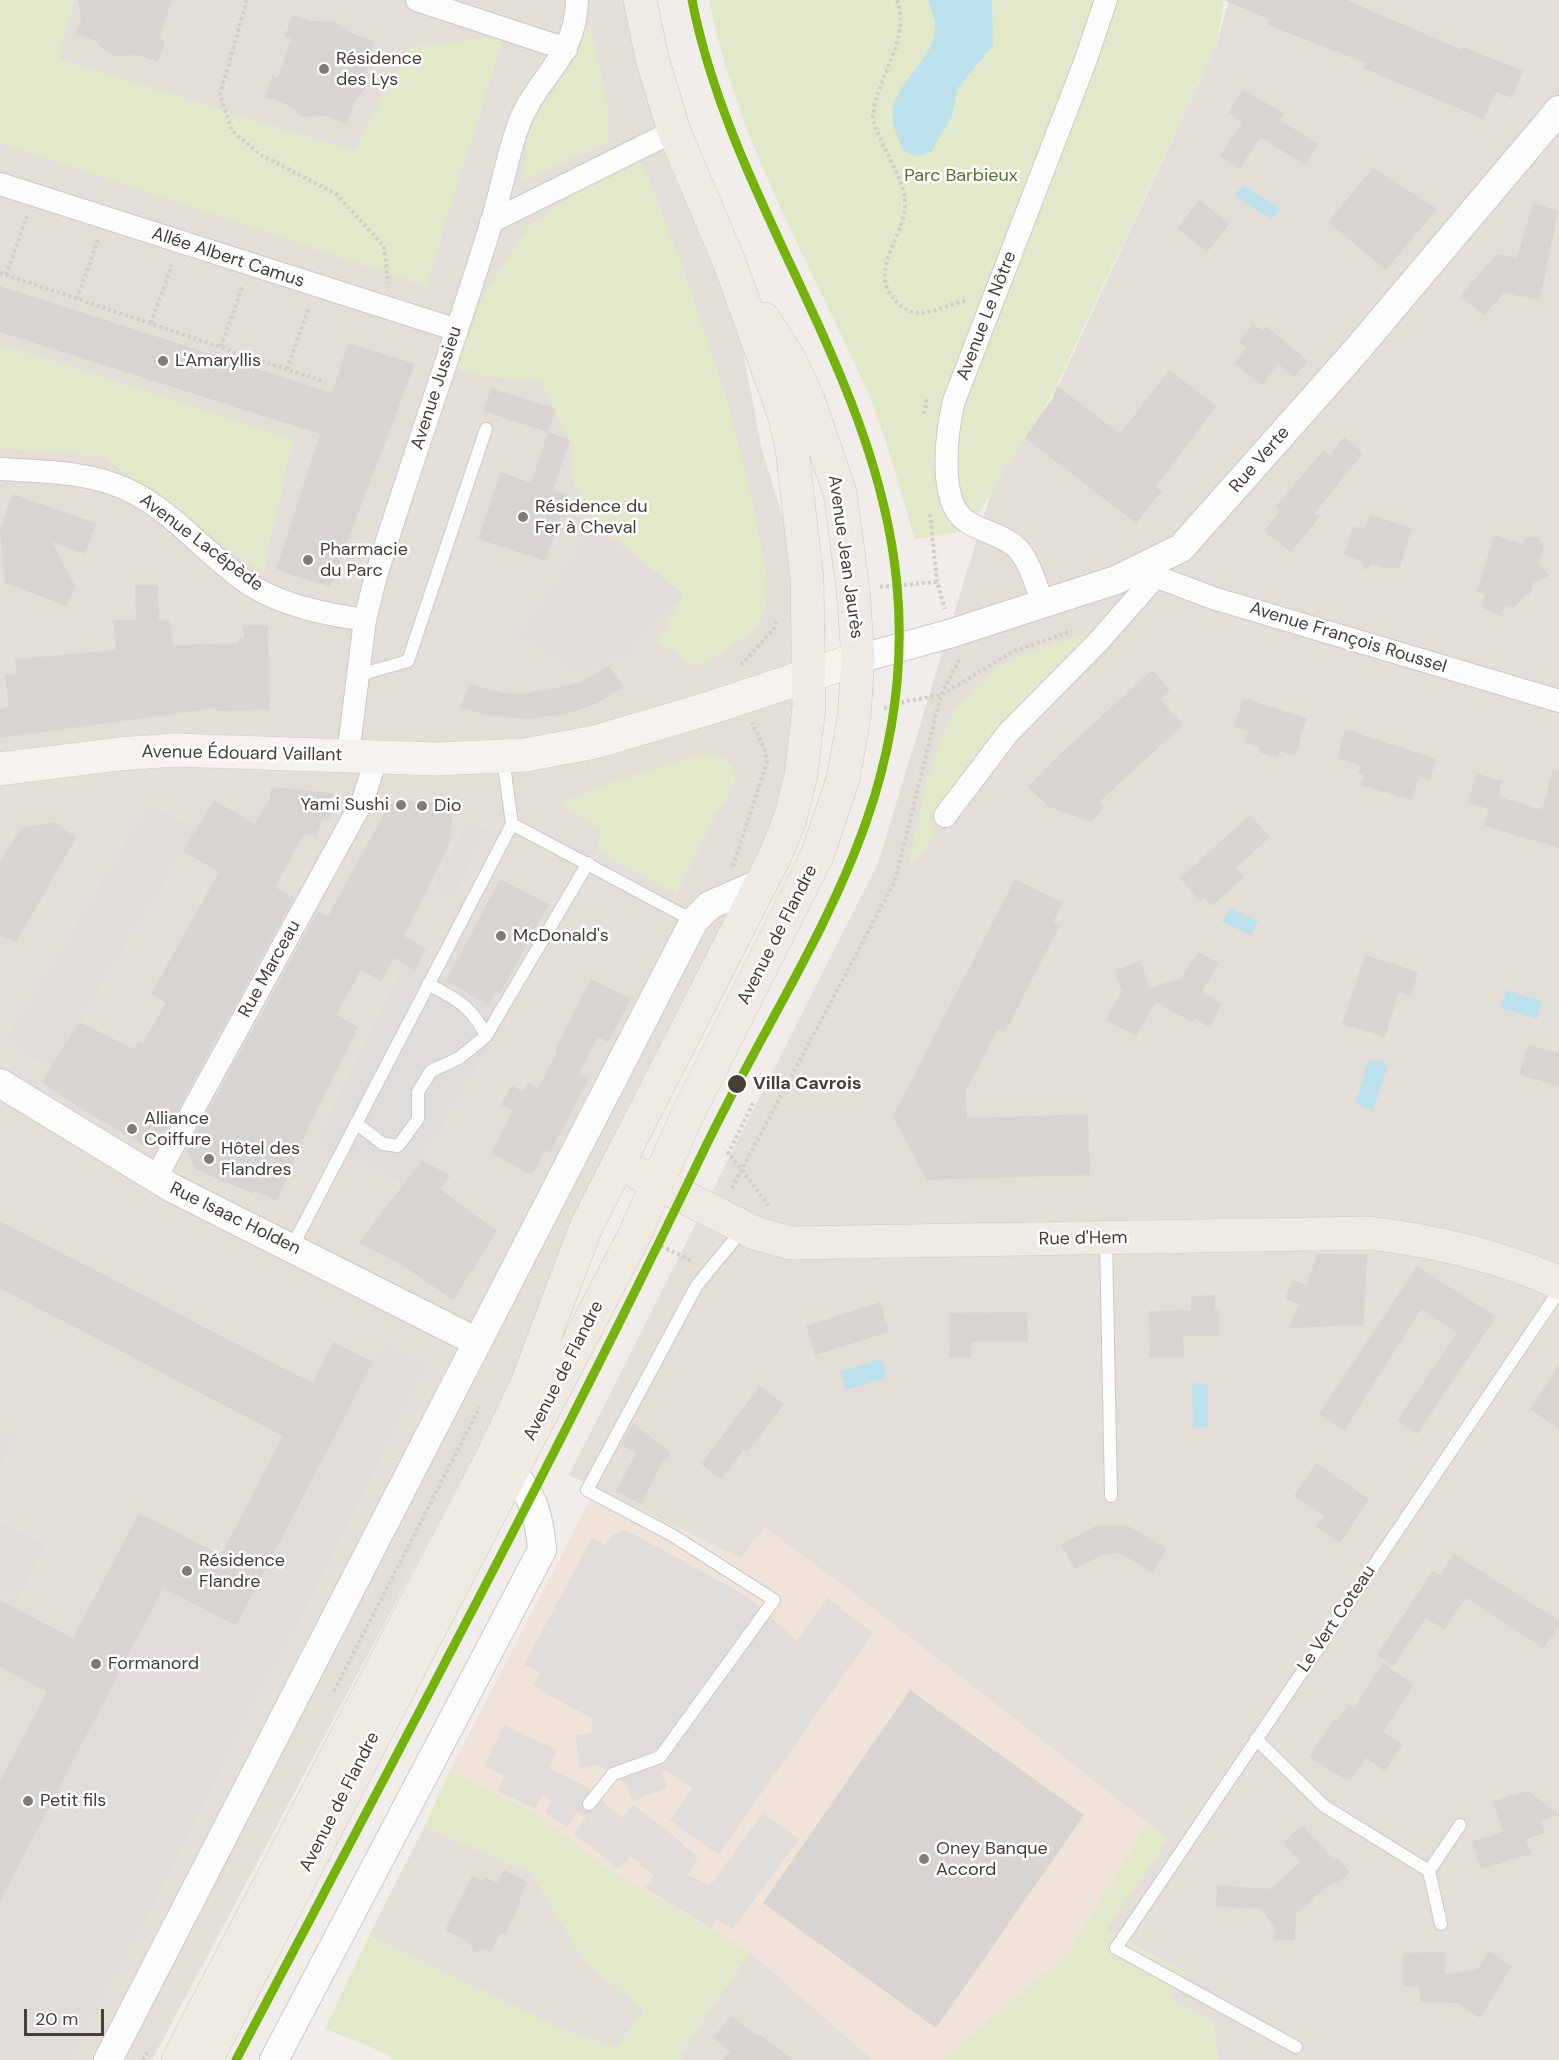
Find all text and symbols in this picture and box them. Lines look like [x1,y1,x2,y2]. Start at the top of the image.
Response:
place label: Résidence des Lys [336,48,422,90]
marker: Résidence des Lys [317,62,331,76]
park label: Parc Barbieux [904,165,1018,187]
street label: Allée Albert Camus [149,223,307,293]
street label: Avenue Le Nôtre [952,248,1022,384]
street label: Avenue Jussieu [407,324,467,452]
place label: L'Amaryllis [175,350,261,372]
marker: L'Amaryllis [156,354,170,368]
street label: Rue Verte [1225,422,1295,498]
street label: Avenue Jean Jaurès [823,474,867,640]
street label: Avenue Lacépède [135,490,267,596]
place label: Résidence du Fer à Cheval [535,496,647,538]
marker: Résidence du Fer à Cheval [516,510,530,524]
place label: Pharmacie du Parc [320,539,408,582]
marker: Pharmacie du Parc [301,553,315,567]
street label: Avenue François Roussel [1247,598,1449,678]
street label: Avenue Édouard Vaillant [141,741,343,767]
place label: Yami Sushi [300,794,389,816]
place label: Dio [434,795,461,817]
marker: Yami Sushi [394,798,408,812]
marker: Dio [415,799,429,813]
street label: Avenue de Flandre [733,862,823,1008]
street label: Rue Marceau [234,917,306,1021]
place label: McDonald's [513,925,609,947]
marker: McDonald's [494,929,508,943]
marker: Villa Cavrois [726,1073,748,1095]
place label: Villa Cavrois [753,1073,861,1095]
place label: Alliance Coiffure [144,1108,211,1150]
marker: Alliance Coiffure [125,1122,139,1136]
place label: Hôtel des Flandres [221,1138,300,1180]
marker: Hôtel des Flandres [202,1152,216,1166]
street label: Rue Isaac Holden [166,1178,304,1260]
street label: Rue d'Hem [1038,1227,1128,1251]
street label: Avenue de Flandre [519,1298,609,1444]
place label: Résidence Flandre [199,1550,285,1592]
street label: Le Vert Coteau [1293,1562,1381,1676]
marker: Résidence Flandre [180,1564,194,1578]
place label: Formanord [108,1653,199,1675]
marker: Formanord [89,1657,103,1671]
street label: Avenue de Flandre [295,1729,385,1875]
place label: Petit fils [40,1790,106,1812]
marker: Petit fils [21,1794,35,1808]
place label: Oney Banque Accord [936,1838,1048,1880]
marker: Oney Banque Accord [917,1852,931,1866]
scale bar [27,1997,106,2035]
text: 20 m [35,2007,78,2031]

